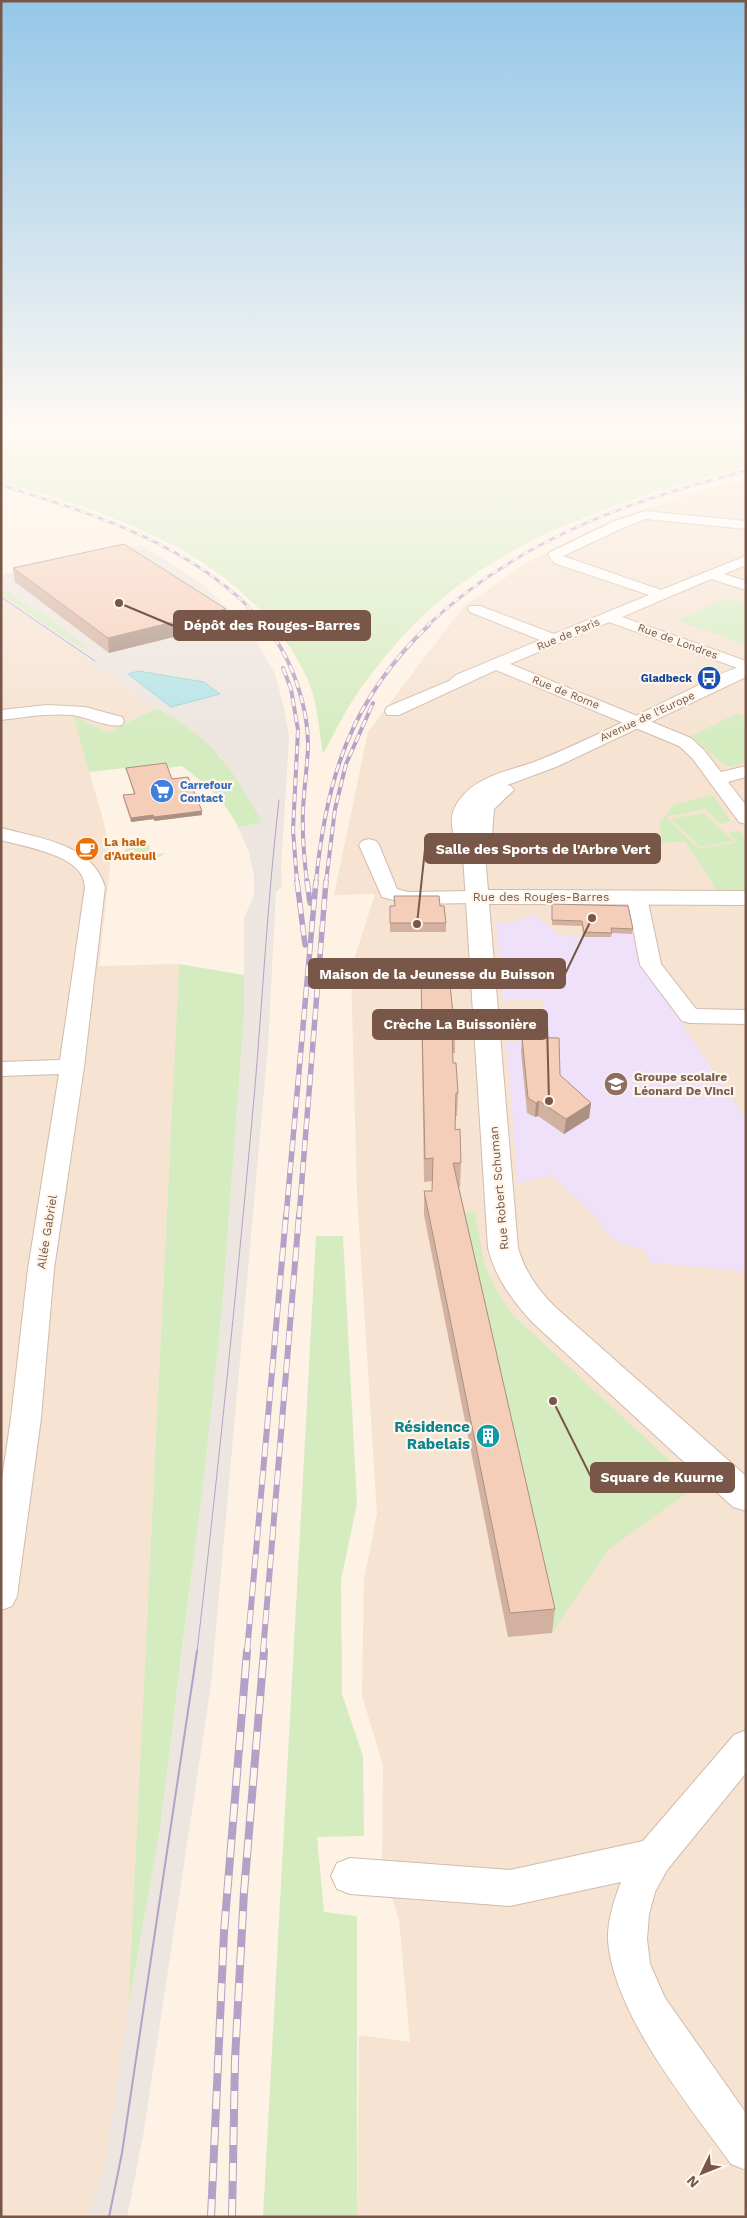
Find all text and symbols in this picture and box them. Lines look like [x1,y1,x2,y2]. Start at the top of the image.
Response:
callout: Dépôt des Rouges-Barres [174,611,370,640]
street label: Rue de Paris [535,615,602,654]
text: Dépôt des Rouges-Barres [184,617,361,633]
street label: Rue de Londres [636,621,720,662]
bus stop icon: Gladbeck [696,665,722,691]
place label: Gladbeck [641,672,692,685]
street label: Rue de Rome [530,673,601,712]
street label: Avenue de l'Europe [598,689,697,744]
supermarket icon: Carrefour Contact [149,778,175,804]
place label: Carrefour Contact [180,779,232,805]
callout: Salle des Sports de l'Arbre Vert [425,834,660,863]
place label: La haie d'Auteuil [104,835,156,863]
cafe icon: La haie d'Auteuil [74,836,100,862]
text: Salle des Sports de l'Arbre Vert [436,841,650,857]
street label: Rue des Rouges-Barres [473,890,609,904]
callout: Maison de la Jeunesse du Buisson [309,959,565,988]
text: Maison de la Jeunesse du Buisson [319,966,555,982]
callout: Crèche La Buissonière [373,1010,547,1039]
text: Crèche La Buissonière [383,1016,537,1032]
place label: Groupe scolaire Léonard De Vinci [634,1070,734,1098]
school or university icon: Groupe scolaire Léonard De Vinci [603,1071,629,1097]
street label: Rue Robert Schuman [487,1126,511,1250]
street label: Allée Gabriel [34,1194,60,1270]
place label: Résidence Rabelais [394,1418,470,1453]
building icon: Résidence Rabelais [475,1423,501,1449]
callout: Square de Kuurne [591,1463,734,1492]
text: Square de Kuurne [600,1469,724,1485]
north arrow [677,2148,727,2198]
text: N [683,2173,702,2191]

